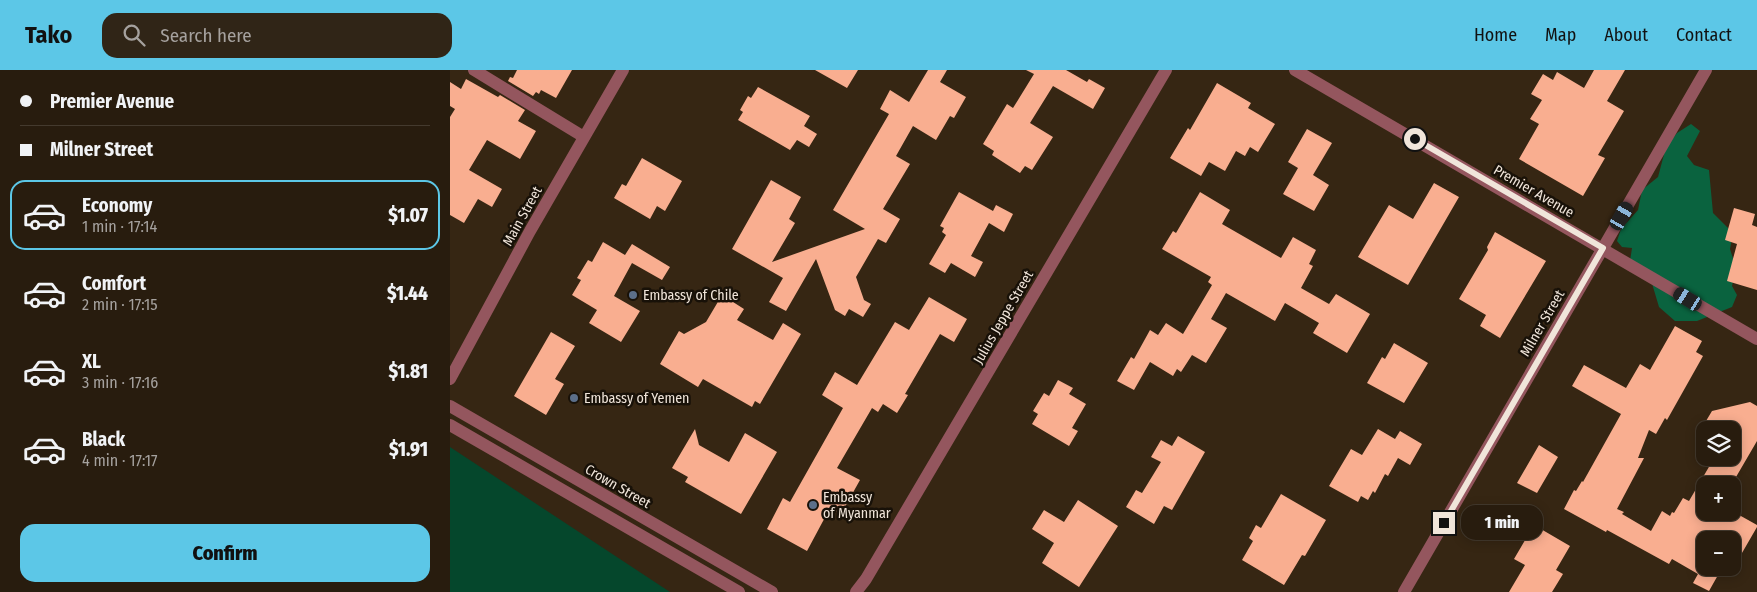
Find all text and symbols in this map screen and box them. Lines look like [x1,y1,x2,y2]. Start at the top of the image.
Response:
search box [102,13,452,58]
text: Tako [25,21,72,49]
icon: search [120,21,148,49]
text: Search here [160,24,252,47]
text: Home [1474,24,1517,46]
text: Map [1545,24,1576,46]
text: About [1604,24,1648,46]
text: Contact [1676,24,1732,46]
text: Premier Avenue [50,90,174,113]
route start [1404,128,1426,150]
text: Milner Street [50,138,153,161]
street label: Premier Avenue [1491,162,1577,221]
street label: Main Street [499,183,546,249]
icon: car [22,193,67,238]
text: Economy [82,194,152,217]
car [1608,199,1635,233]
text: $1.07 [388,204,428,227]
text: 1 min · 17:14 [82,217,157,236]
street label: Julius Jeppe Street [970,267,1037,367]
icon: car [22,271,67,316]
text: Comfort [82,272,146,295]
text: $1.44 [387,282,428,305]
car [1671,285,1704,313]
place label: Embassy of Chile [643,287,739,304]
street label: Milner Street [1517,287,1569,360]
marker: Embassy of Chile [627,289,639,301]
text: 2 min · 17:15 [82,295,158,314]
icon: car [22,349,67,394]
text: XL [82,350,101,373]
text: $1.81 [389,360,428,383]
text: 3 min · 17:16 [82,373,158,392]
place label: Embassy of Yemen [584,390,690,407]
marker: Embassy of Yemen [568,392,580,404]
map controls [1696,421,1741,576]
button: layers [1696,421,1741,466]
icon: car [22,427,67,472]
text: Black [82,428,125,451]
text: $1.91 [389,438,428,461]
text: 4 min · 17:17 [82,451,157,470]
street label: Crown Street [582,461,654,512]
button: + [1696,476,1741,521]
place label: Embassy of Myanmar [823,489,891,522]
marker: Embassy of Myanmar [807,499,819,511]
callout: 1 min [1462,506,1544,540]
route end [1433,512,1455,534]
text: 1 min [1485,513,1519,532]
button: Confirm [20,524,430,582]
button: − [1696,531,1741,576]

